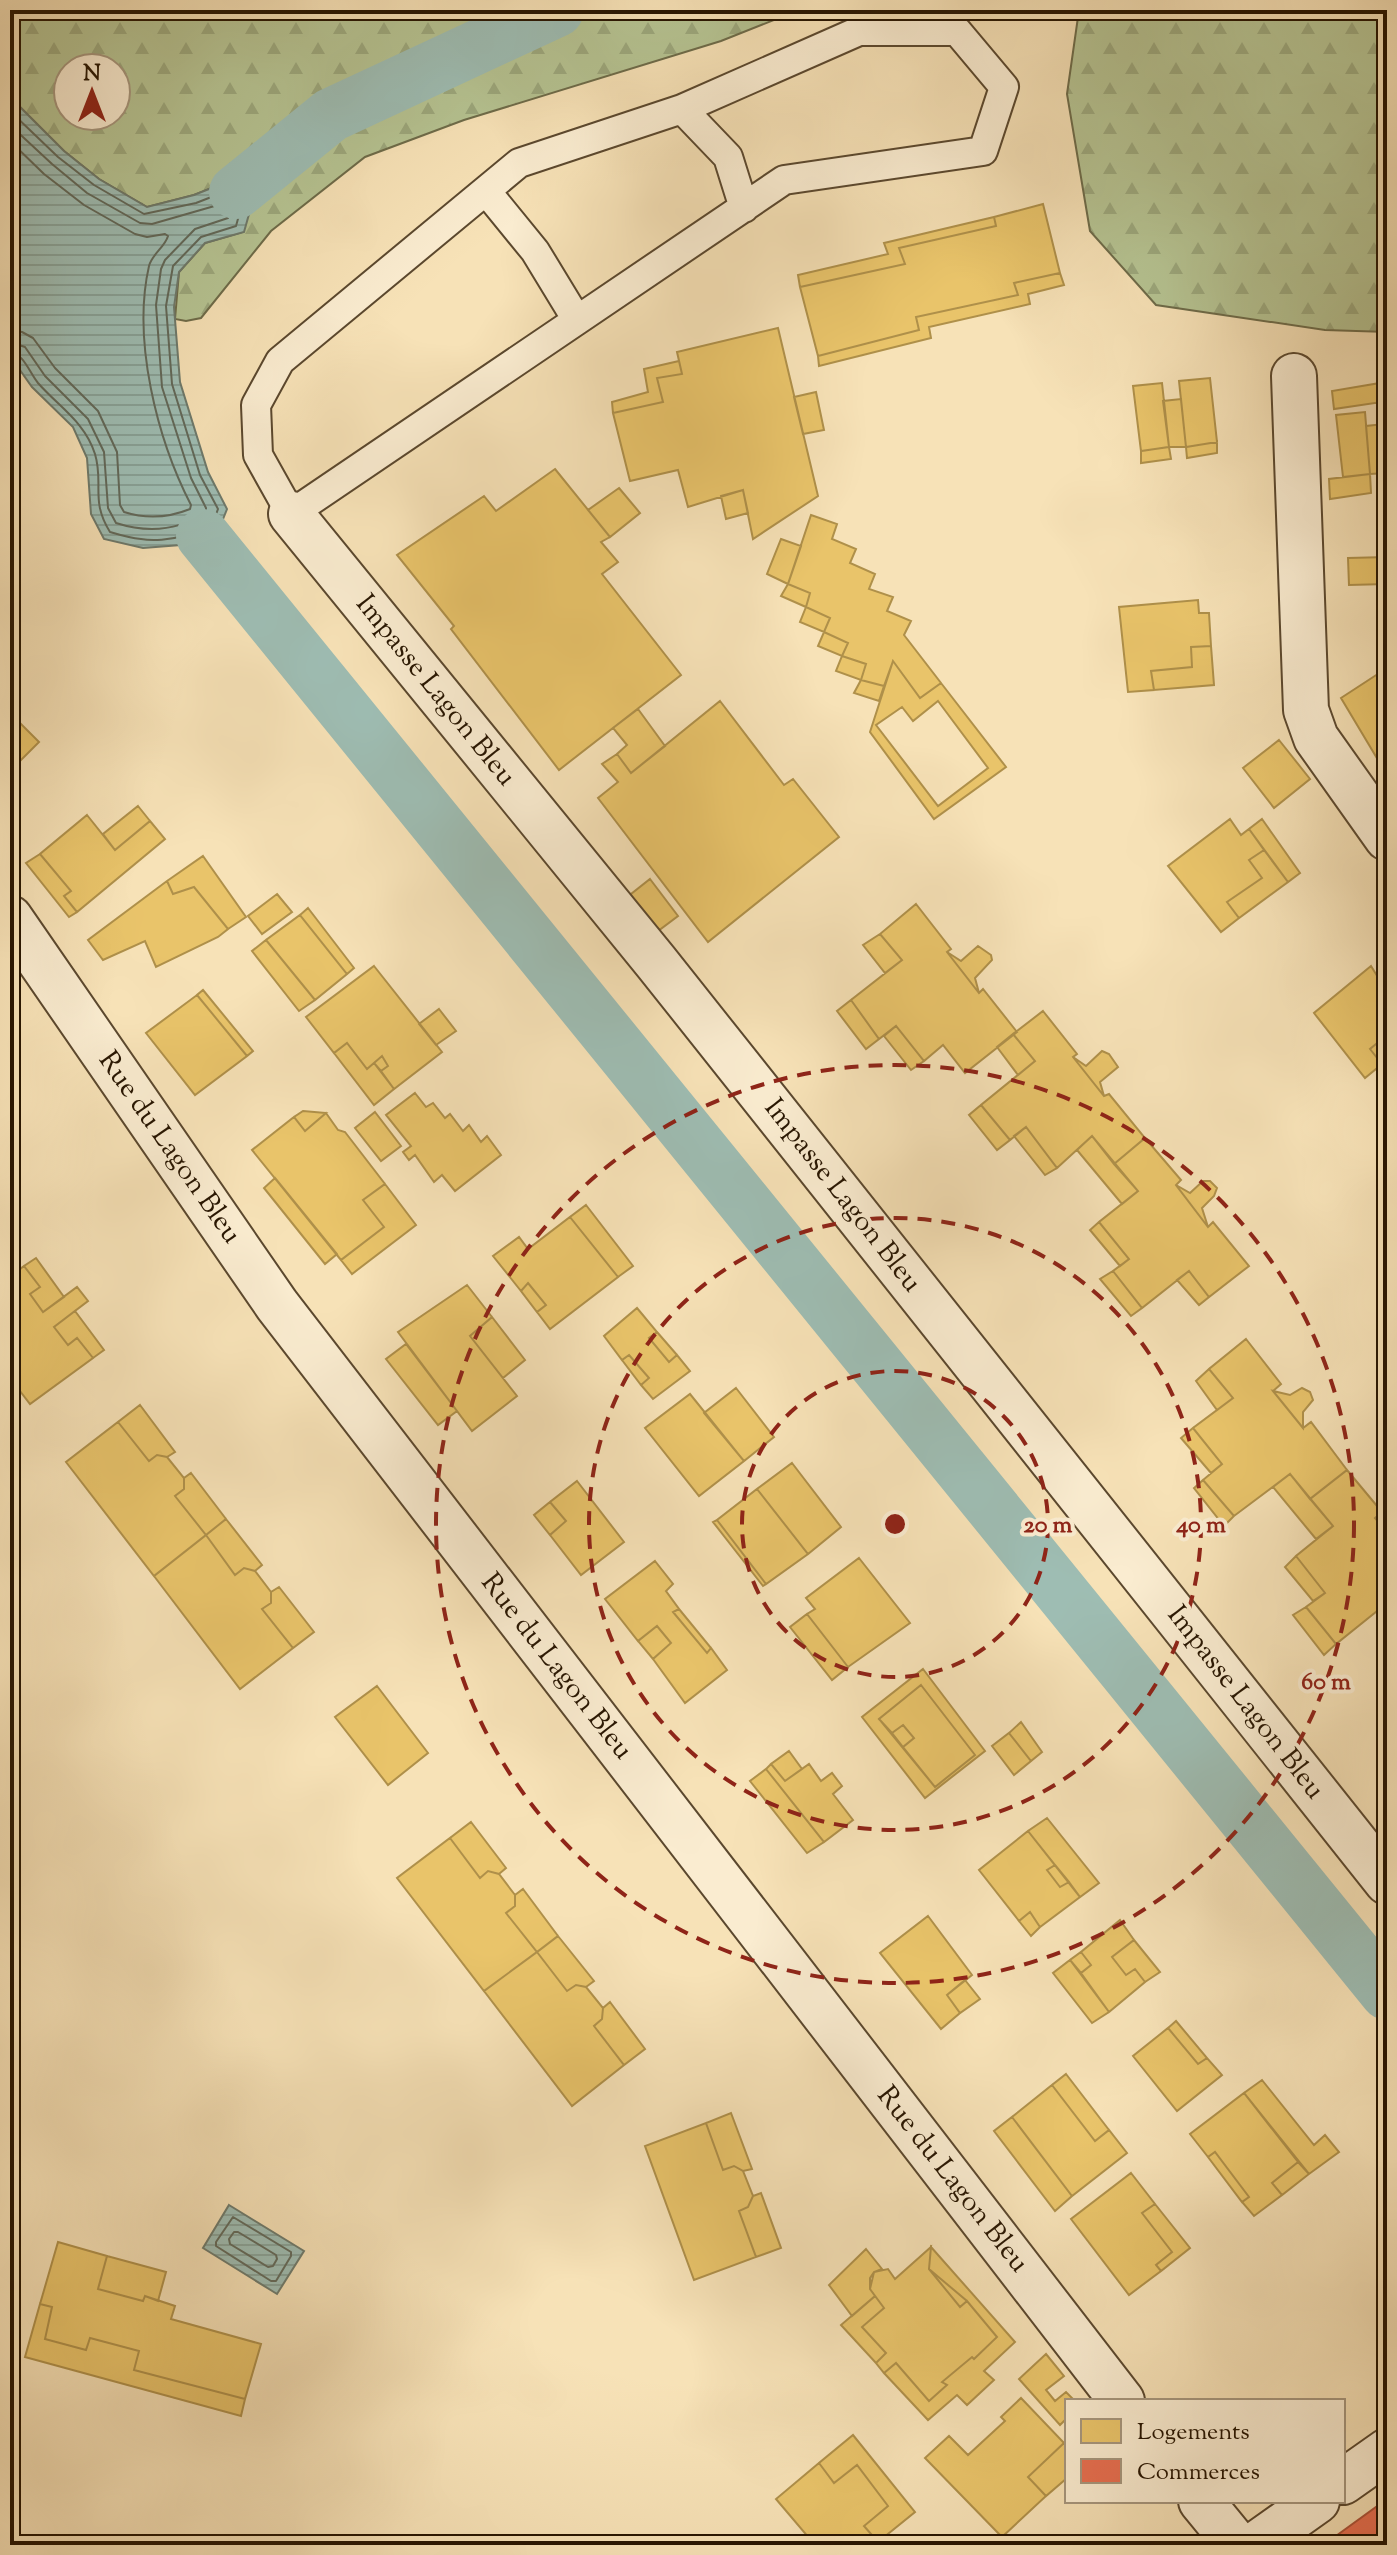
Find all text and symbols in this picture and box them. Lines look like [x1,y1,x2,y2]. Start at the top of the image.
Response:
north arrow [52,52,132,132]
text: N [83,59,101,91]
street label: Impasse Lagon Bleu [345,587,525,795]
street label: Rue du Lagon Bleu [88,1044,250,1252]
street label: Impasse Lagon Bleu [753,1091,931,1301]
text: 20 m [1024,1509,1073,1543]
text: 40 m [1175,1509,1226,1543]
centre of rings [881,1510,909,1538]
street label: Rue du Lagon Bleu [470,1565,642,1769]
street label: Impasse Lagon Bleu [1156,1598,1334,1808]
text: 60 m [1301,1666,1351,1700]
street label: Rue du Lagon Bleu [866,2078,1038,2282]
legend [1065,2399,1345,2503]
text: Logements [1137,2416,1250,2450]
text: Commerces [1137,2456,1260,2490]

